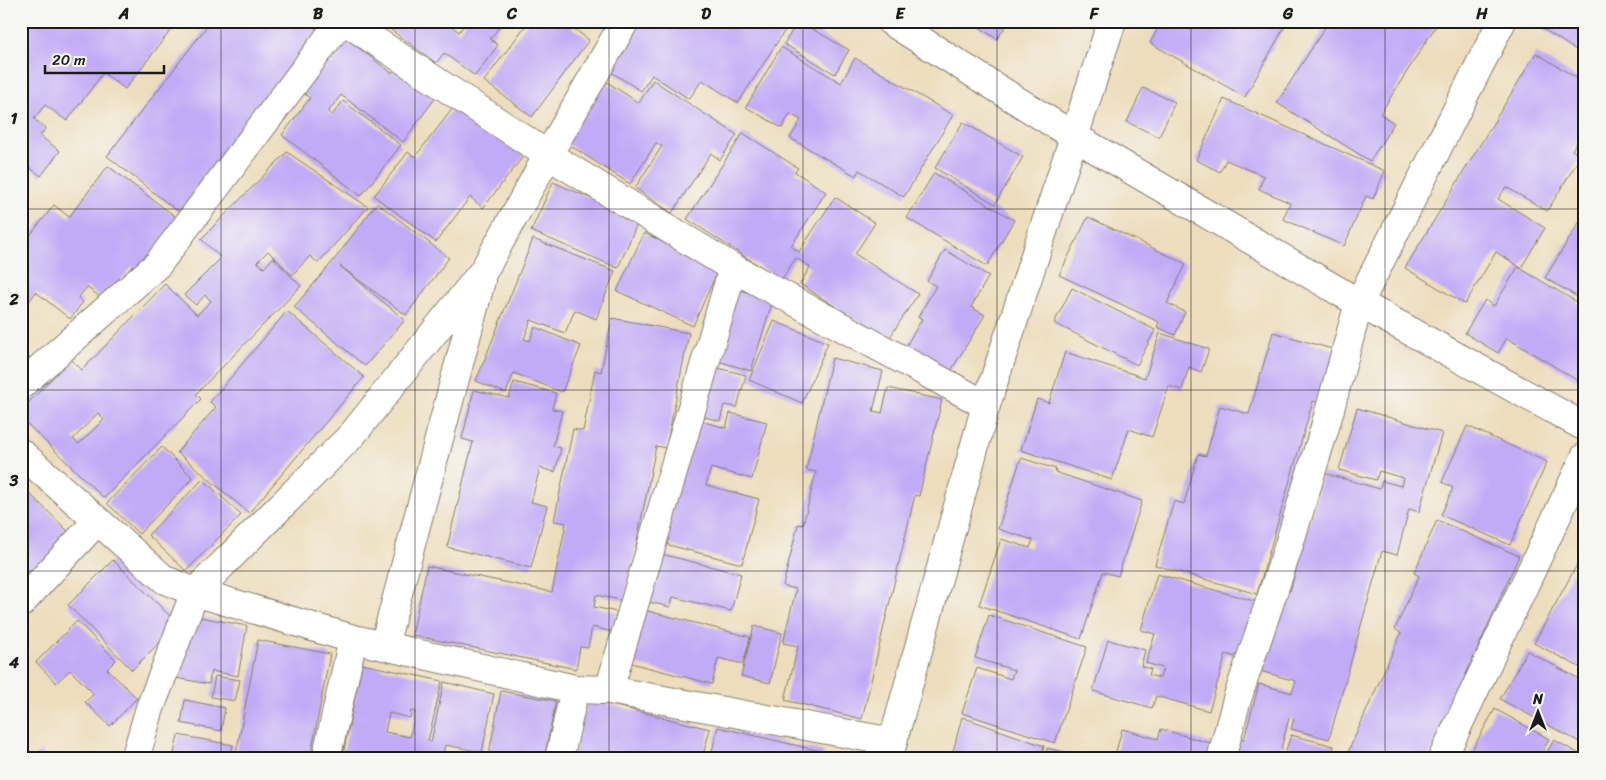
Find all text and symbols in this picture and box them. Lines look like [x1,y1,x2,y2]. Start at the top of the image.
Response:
text: A [118,0,129,28]
text: B [313,0,324,28]
text: C [506,0,518,28]
text: D [701,0,711,28]
text: E [896,0,906,28]
text: F [1089,0,1100,28]
text: G [1282,0,1294,28]
text: H [1475,0,1488,28]
scale bar [45,42,164,74]
text: 20 m [52,47,86,73]
text: 1 [11,104,18,133]
text: 2 [8,285,19,314]
text: 3 [9,466,19,495]
text: 4 [8,648,19,677]
text: N [1532,687,1543,712]
north arrow [1514,688,1564,738]

